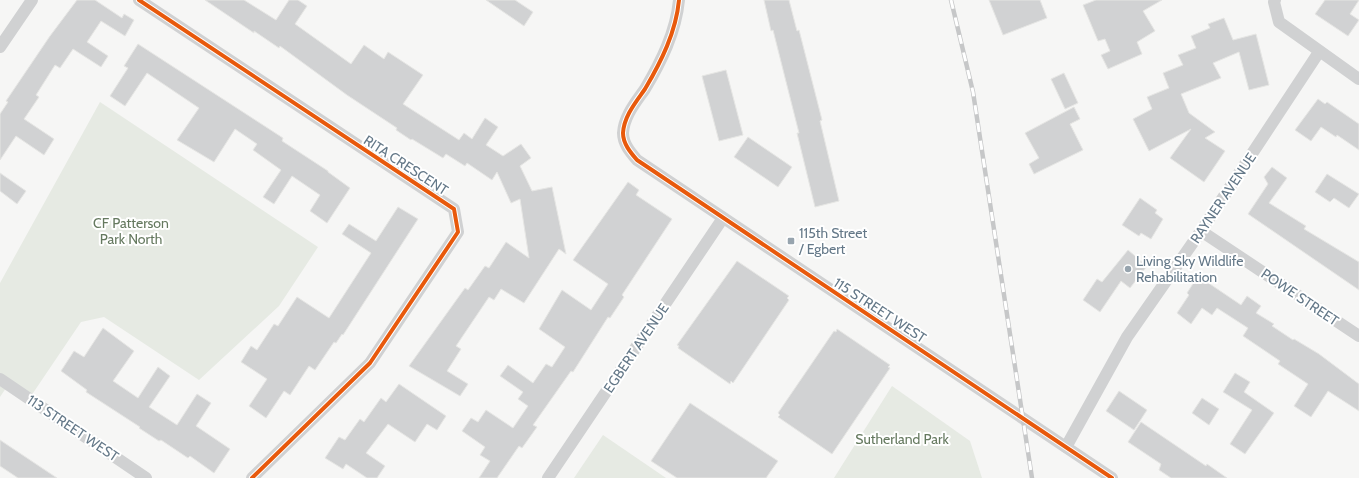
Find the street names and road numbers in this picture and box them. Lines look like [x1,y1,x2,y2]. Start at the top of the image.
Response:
street label: RITA CRESCENT [360,131,452,199]
street label: RAYNER AVENUE [1186,149,1260,247]
street label: POWE STREET [1258,264,1343,330]
street label: 115 STREET WEST [830,273,930,347]
street label: EGBERT AVENUE [599,300,673,396]
street label: 113 STREET WEST [24,391,123,466]

